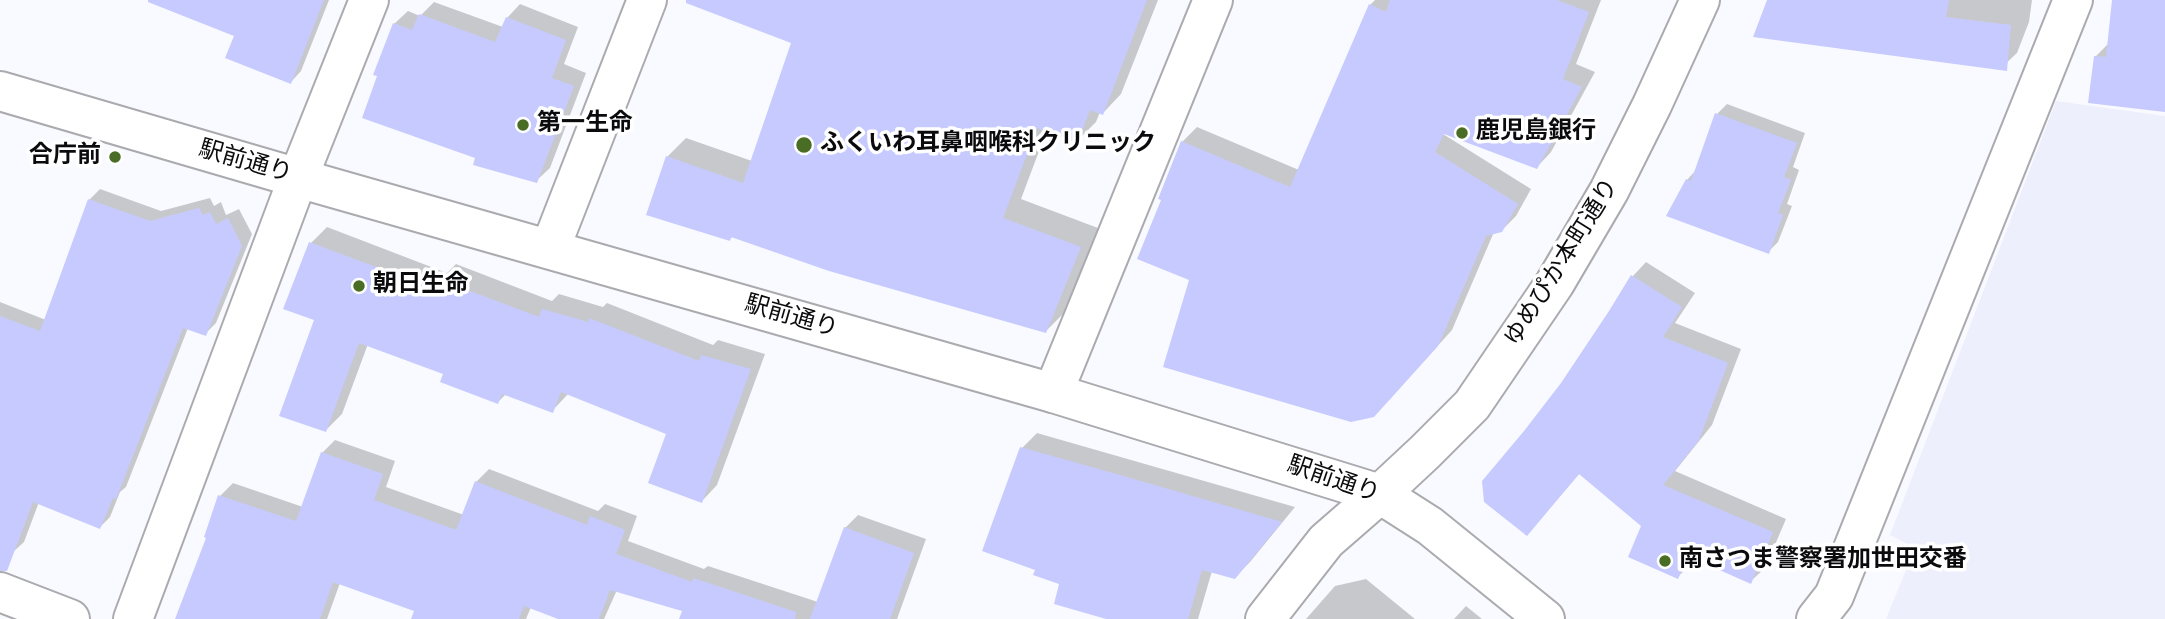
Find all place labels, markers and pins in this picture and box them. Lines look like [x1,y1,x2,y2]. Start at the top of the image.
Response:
place label: 第一生命 [537,111,633,139]
marker: 第一生命 [515,117,531,133]
place label: 鹿児島銀行 [1476,119,1596,147]
marker: 鹿児島銀行 [1454,125,1470,141]
place label: ふくいわ耳鼻咽喉科クリニック [820,131,1156,159]
marker: ふくいわ耳鼻咽喉科クリニック [794,135,814,155]
place label: 合庁前 [29,143,101,171]
marker: 合庁前 [107,149,123,165]
place label: 朝日生命 [373,272,469,300]
marker: 朝日生命 [351,278,367,294]
place label: 南さつま警察署加世田交番 [1679,547,1967,575]
marker: 南さつま警察署加世田交番 [1657,553,1673,569]

